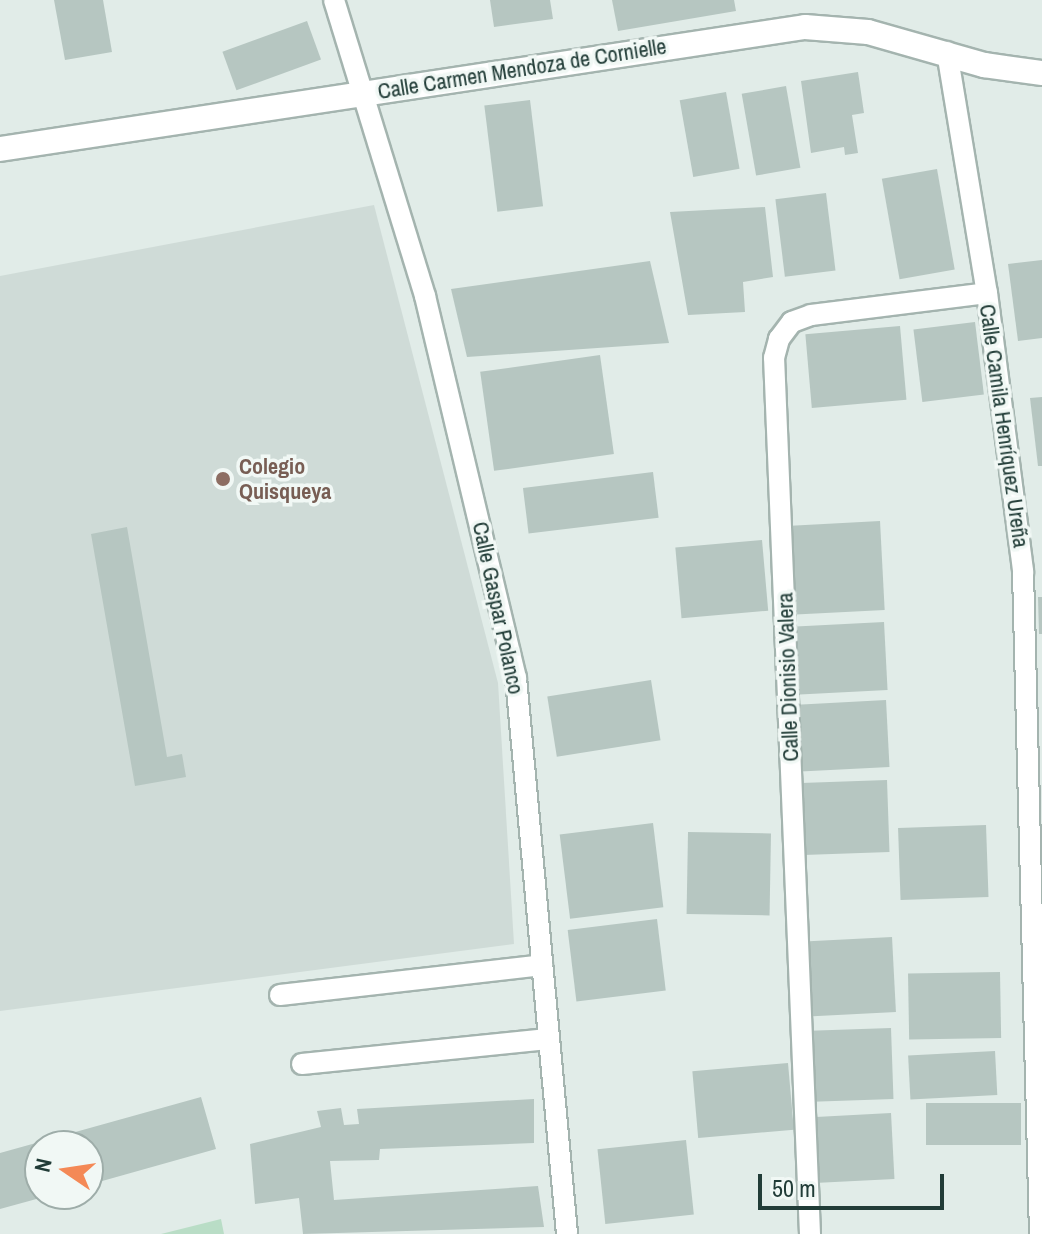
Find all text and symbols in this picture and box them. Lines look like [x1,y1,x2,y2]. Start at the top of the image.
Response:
street label: Calle Carmen Mendoza de Cornielle [376,33,668,105]
street label: Calle Camila Henríquez Ureña [974,303,1034,549]
place label: Colegio Quisqueya [239,453,331,504]
marker: Colegio Quisqueya [214,470,232,488]
street label: Calle Gaspar Polanco [467,519,529,697]
street label: Calle Dionisio Valera [772,592,804,762]
north arrow [24,1130,104,1210]
text: N [26,1155,59,1175]
scale bar [762,1158,948,1208]
text: 50 m [772,1172,816,1204]

